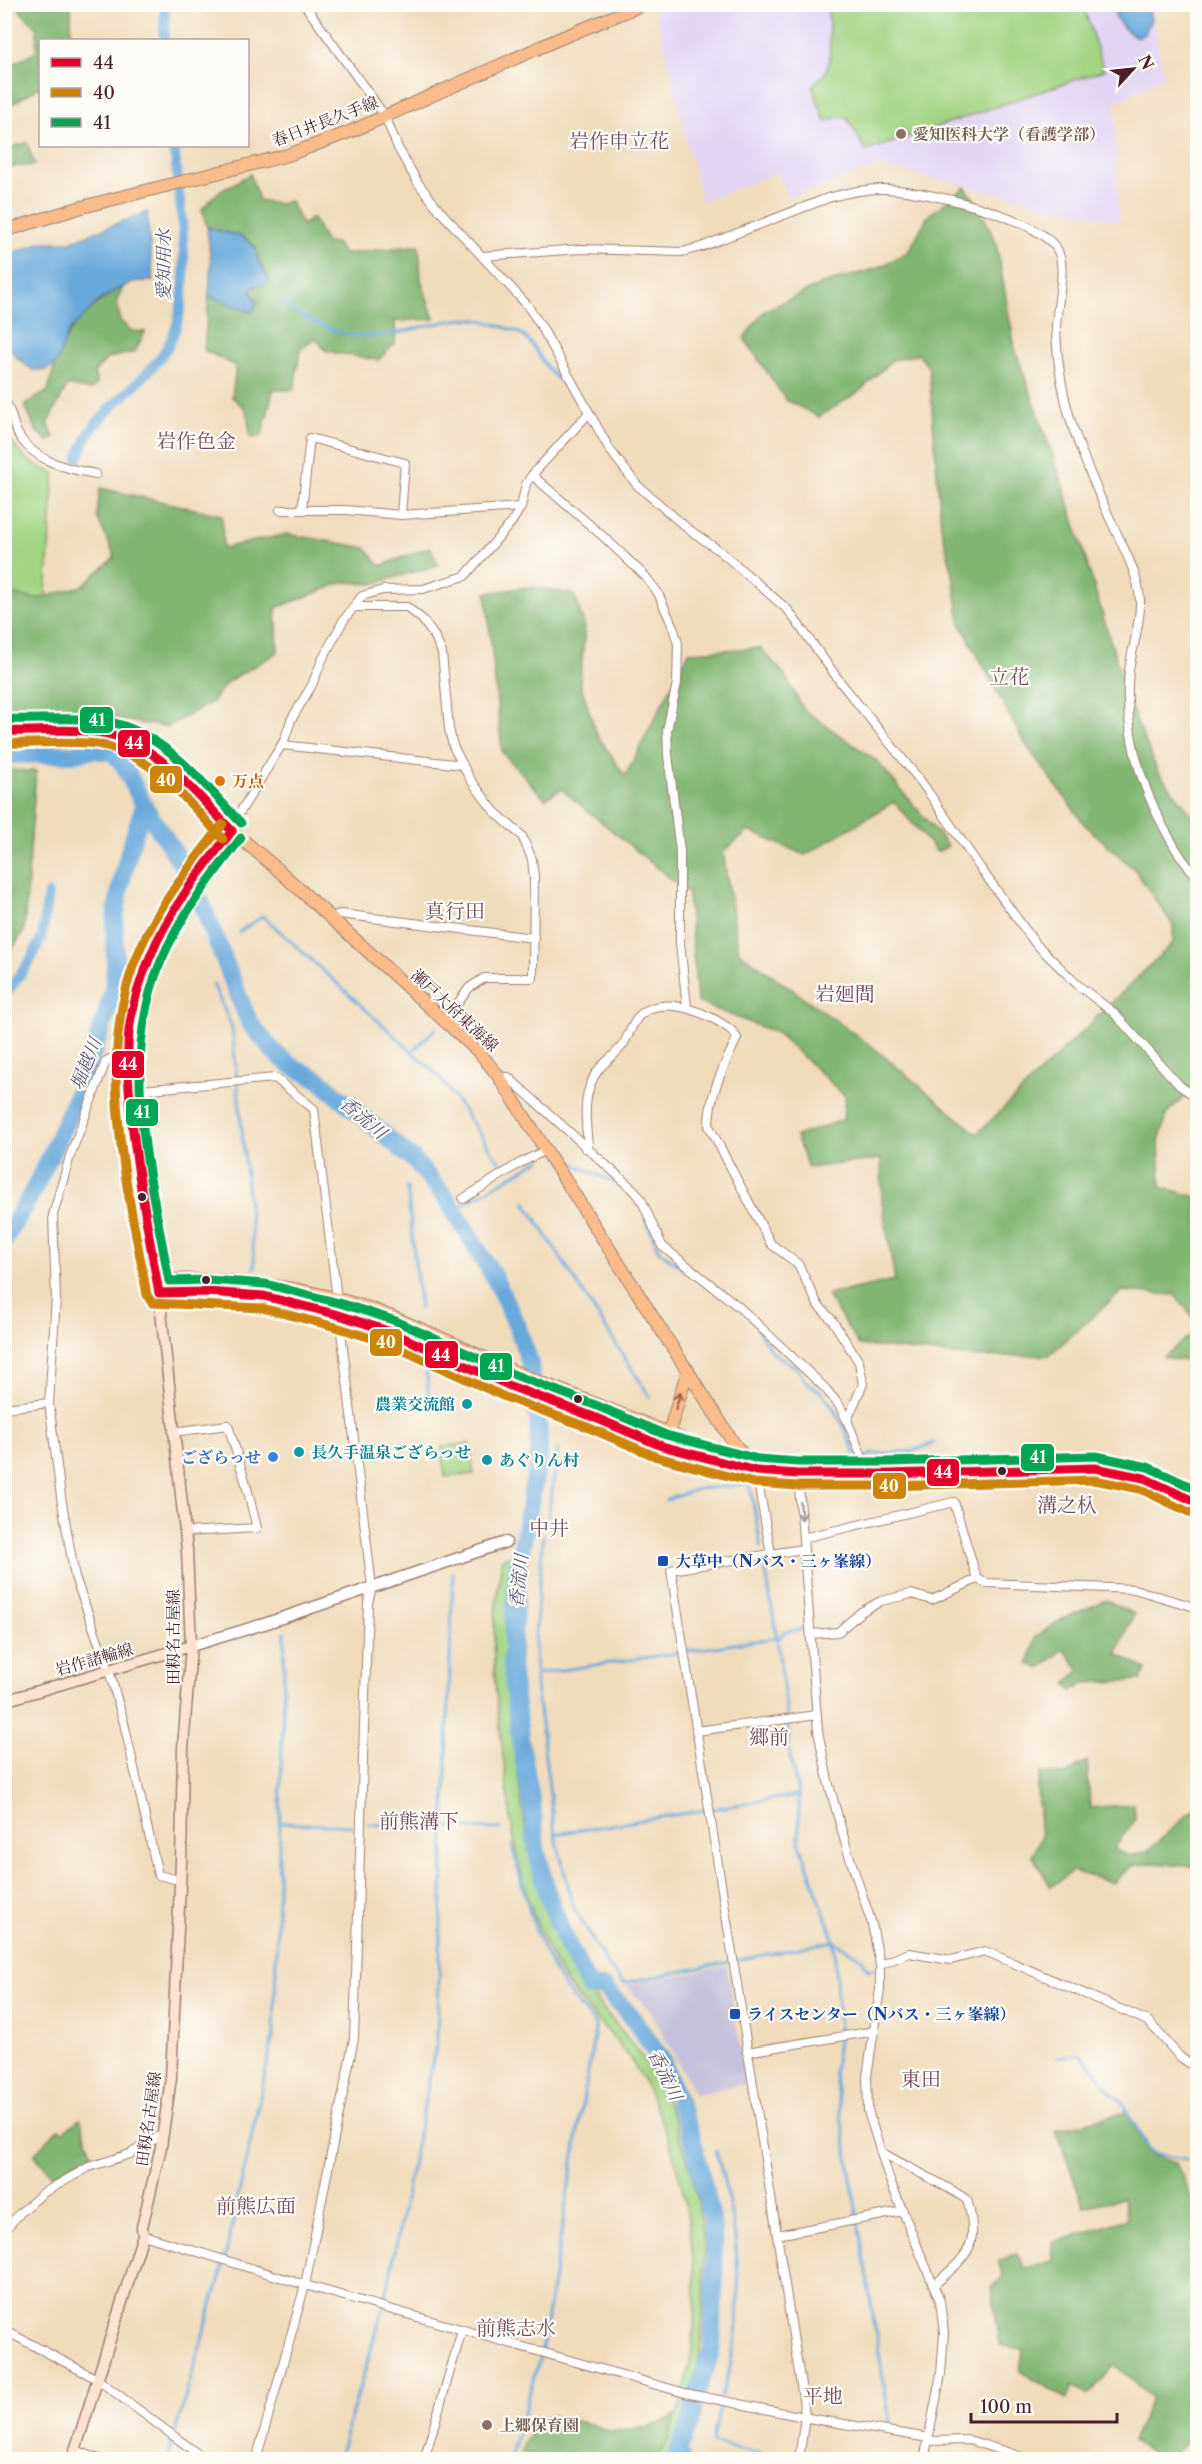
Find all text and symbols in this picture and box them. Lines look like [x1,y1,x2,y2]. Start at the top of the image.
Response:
legend [39,39,249,147]
north arrow [1103,39,1163,99]
text: N [1134,51,1158,73]
text: 44 [93,52,114,74]
text: 40 [93,82,115,104]
street label: 春日井長久手線 [269,92,381,150]
text: 41 [93,112,111,134]
place label: 愛知医科大学（看護学部） [913,124,1105,144]
marker: 愛知医科大学（看護学部） [894,127,908,141]
district label: 岩作申立花 [569,129,669,153]
water label: 愛知用水 [153,227,175,301]
district label: 岩作色金 [156,429,236,453]
district label: 立花 [989,665,1029,689]
line badge: 41 [79,706,114,734]
text: 41 [89,710,106,730]
line badge: 44 [117,729,151,758]
text: 44 [125,733,143,753]
line badge: 40 [149,765,183,794]
text: 40 [156,770,176,790]
place label: 万点 [232,771,264,791]
marker: 万点 [213,774,227,788]
district label: 真行田 [425,899,485,923]
street label: 瀬戸大府東海線 [407,964,503,1056]
district label: 岩廻間 [815,982,875,1006]
water label: 堀越川 [66,1033,107,1093]
line badge: 44 [111,1050,145,1079]
text: 44 [119,1054,137,1074]
water label: 香流川 [335,1092,392,1145]
line badge: 41 [125,1098,159,1127]
text: 41 [134,1102,151,1122]
unlabelled marker [136,1191,148,1203]
unlabelled marker [200,1274,212,1286]
line badge: 40 [369,1328,403,1357]
text: 40 [376,1332,396,1352]
line badge: 44 [424,1340,459,1369]
text: 44 [432,1345,450,1365]
line badge: 41 [479,1352,513,1381]
text: 41 [488,1356,505,1376]
one-way arrow [673,1392,685,1411]
unlabelled marker [572,1393,584,1405]
place label: 農業交流館 [375,1394,455,1414]
marker: 農業交流館 [460,1397,474,1411]
place label: 長久手温泉ござらっせ [311,1442,471,1462]
line badge: 41 [1020,1443,1055,1472]
marker: 長久手温泉ござらっせ [292,1445,306,1459]
place label: ござらっせ [181,1447,261,1467]
text: 41 [1030,1447,1047,1467]
marker: ござらっせ [266,1450,280,1464]
place label: あぐりん村 [499,1450,579,1470]
marker: あぐりん村 [480,1453,494,1467]
line badge: 44 [926,1458,960,1487]
text: 44 [934,1462,952,1482]
unlabelled marker [996,1465,1008,1477]
line badge: 40 [872,1472,907,1500]
text: 40 [879,1476,899,1496]
district label: 溝之杁 [1037,1493,1097,1517]
one-way arrow [796,1501,807,1521]
district label: 中井 [529,1516,569,1540]
water label: 香流川 [505,1551,533,1609]
place label: 大草中（Nバス・三ヶ峯線） [675,1551,881,1571]
marker: 大草中（Nバス・三ヶ峯線） [656,1554,670,1568]
street label: 田籾名古屋線 [163,1589,183,1685]
street label: 岩作諸輪線 [53,1638,135,1680]
district label: 郷前 [749,1725,789,1749]
district label: 前熊溝下 [379,1809,459,1833]
place label: ライスセンター（Nバス・三ヶ峯線） [747,2004,1016,2024]
marker: ライスセンター（Nバス・三ヶ峯線） [728,2007,742,2021]
water label: 香流川 [643,2046,688,2106]
district label: 東田 [901,2067,941,2091]
street label: 田籾名古屋線 [131,2070,165,2168]
district label: 前熊広面 [216,2194,296,2218]
district label: 前熊志水 [476,2316,556,2340]
district label: 平地 [803,2384,843,2408]
scale bar [971,2386,1116,2424]
text: 100 m [980,2396,1032,2418]
place label: 上郷保育園 [499,2415,579,2435]
marker: 上郷保育園 [480,2418,494,2432]

